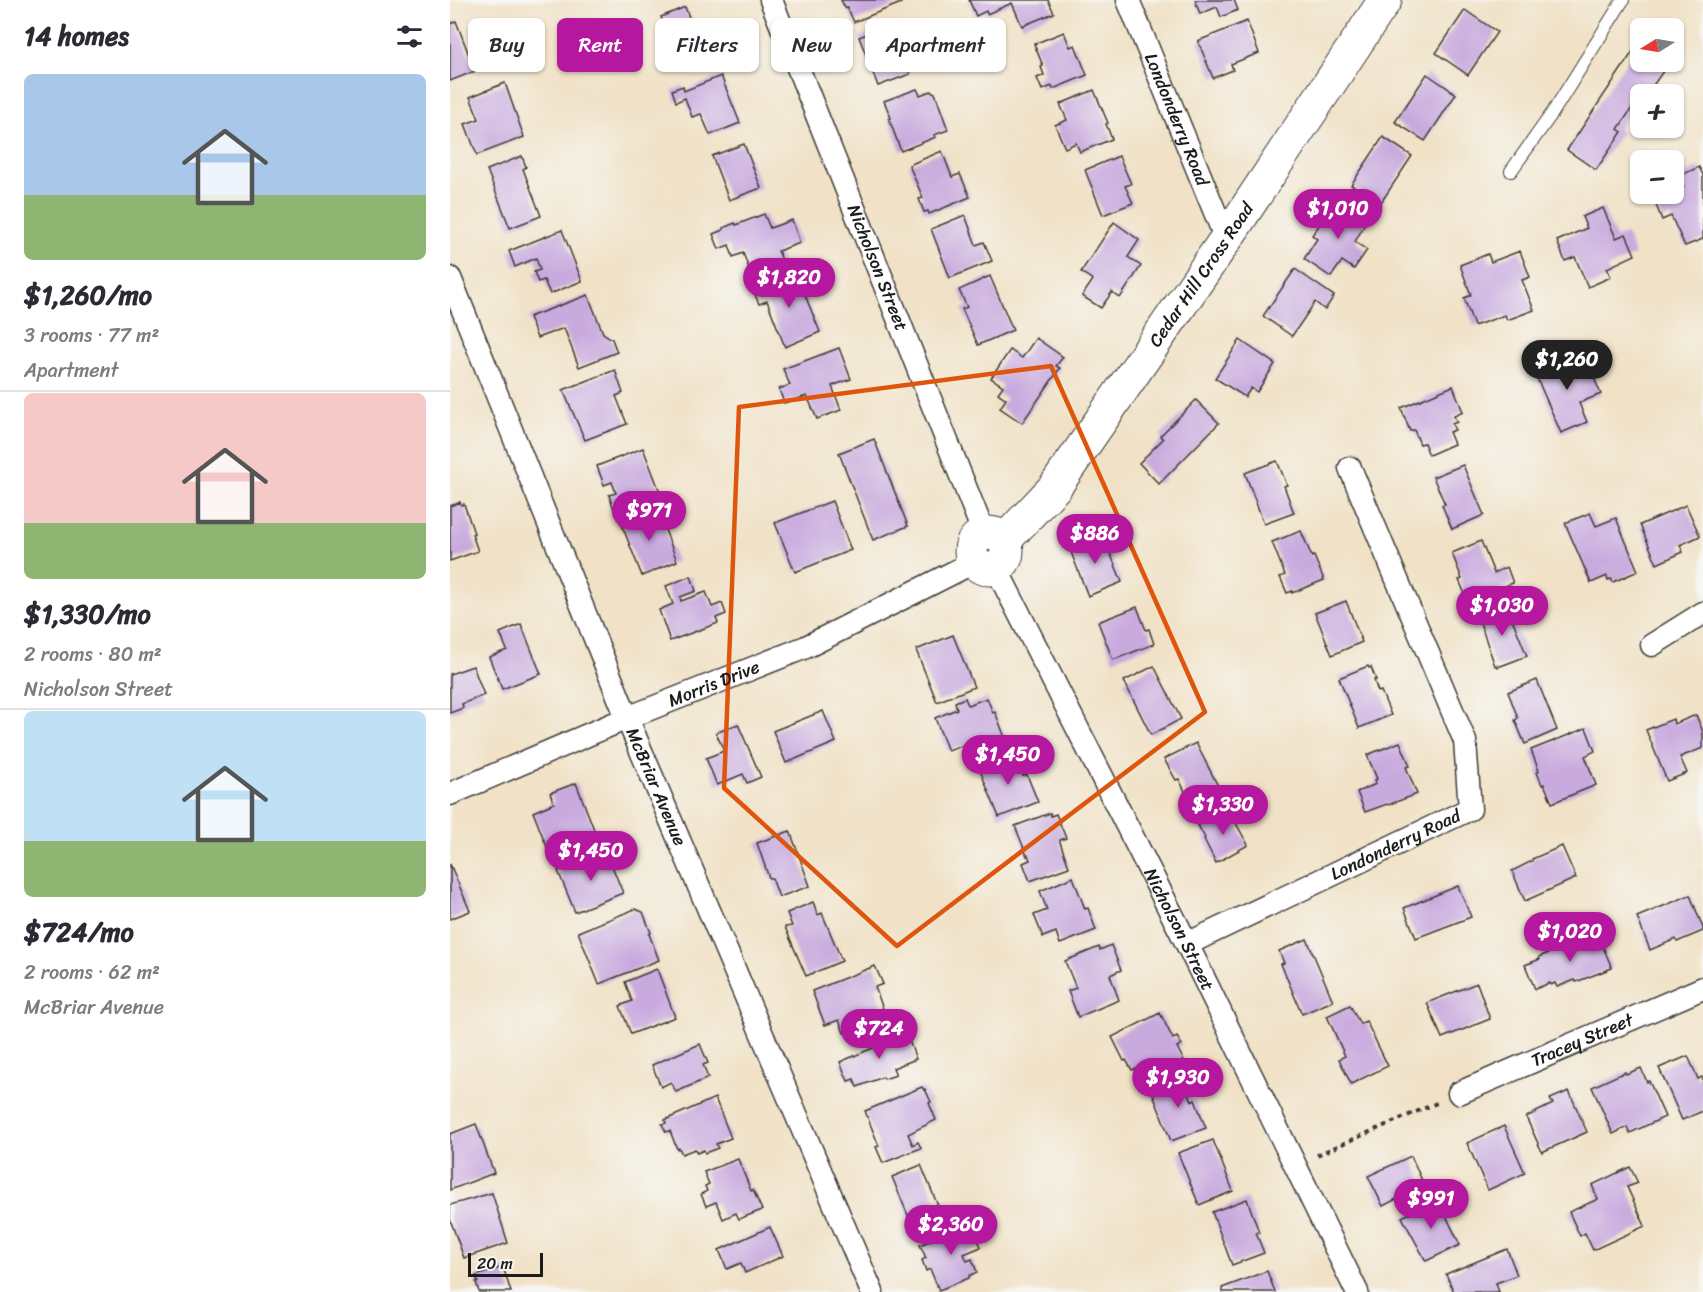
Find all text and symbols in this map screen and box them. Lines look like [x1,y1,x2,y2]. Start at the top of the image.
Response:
text: 14 homes [24,13,129,59]
chip: Buy [468,18,545,72]
chip: Rent [557,18,643,72]
chip: Filters [655,18,759,72]
chip: New [771,18,853,72]
chip: Apartment [865,18,1006,72]
north arrow [1630,18,1684,72]
map controls [1630,18,1684,204]
icon: filters [393,20,426,53]
street label: Londonderry Road [1135,48,1219,192]
button: + [1630,84,1684,138]
icon: home [171,113,279,221]
button: − [1630,150,1684,204]
pin: $1,010 [1289,189,1387,240]
text: $1,010 [1307,191,1369,226]
street label: Cedar Hill Cross Road [1140,194,1263,354]
street label: Nicholson Street [838,199,917,336]
pin: $1,820 [740,258,838,309]
text: $1,820 [757,260,821,295]
text: $1,260/mo [24,272,152,318]
text: 3 rooms · 77 m² [24,318,159,353]
pin: $1,260 [1518,340,1616,391]
text: $1,260 [1536,342,1598,377]
text: Apartment [24,353,118,388]
icon: home [171,432,279,540]
pin: $971 [613,491,685,542]
text: $971 [626,493,672,528]
pin: $886 [1059,514,1131,565]
text: $886 [1071,516,1119,551]
pin: $1,030 [1453,586,1551,637]
text: $1,030 [1470,588,1534,623]
text: $1,330/mo [24,591,151,637]
text: 2 rooms · 80 m² [24,637,162,672]
street label: Morris Drive [663,651,765,716]
text: Nicholson Street [24,672,173,707]
street label: McBriar Avenue [617,722,696,851]
pin: $1,450 [959,735,1057,786]
text: $1,450 [976,737,1040,772]
icon: home [171,750,279,858]
pin: $1,330 [1174,785,1272,836]
text: $1,330 [1192,787,1254,822]
street label: Londonderry Road [1325,799,1467,889]
pin: $1,450 [542,831,640,882]
text: $1,450 [559,833,623,868]
street label: Nicholson Street [1135,862,1224,996]
text: $724/mo [24,909,134,955]
pin: $1,020 [1521,912,1619,963]
text: $1,020 [1538,914,1602,949]
text: 2 rooms · 62 m² [24,955,160,990]
text: McBriar Avenue [24,990,164,1025]
street label: Tracey Street [1526,1004,1639,1076]
pin: $724 [843,1009,915,1060]
text: $724 [855,1011,903,1046]
pin: $1,930 [1129,1058,1227,1109]
text: $1,930 [1146,1060,1210,1095]
pin: $991 [1395,1179,1467,1230]
text: $991 [1408,1181,1454,1216]
pin: $2,360 [902,1205,1000,1256]
text: $2,360 [918,1207,984,1242]
text: 20 m [477,1249,513,1278]
scale bar [468,1250,543,1278]

